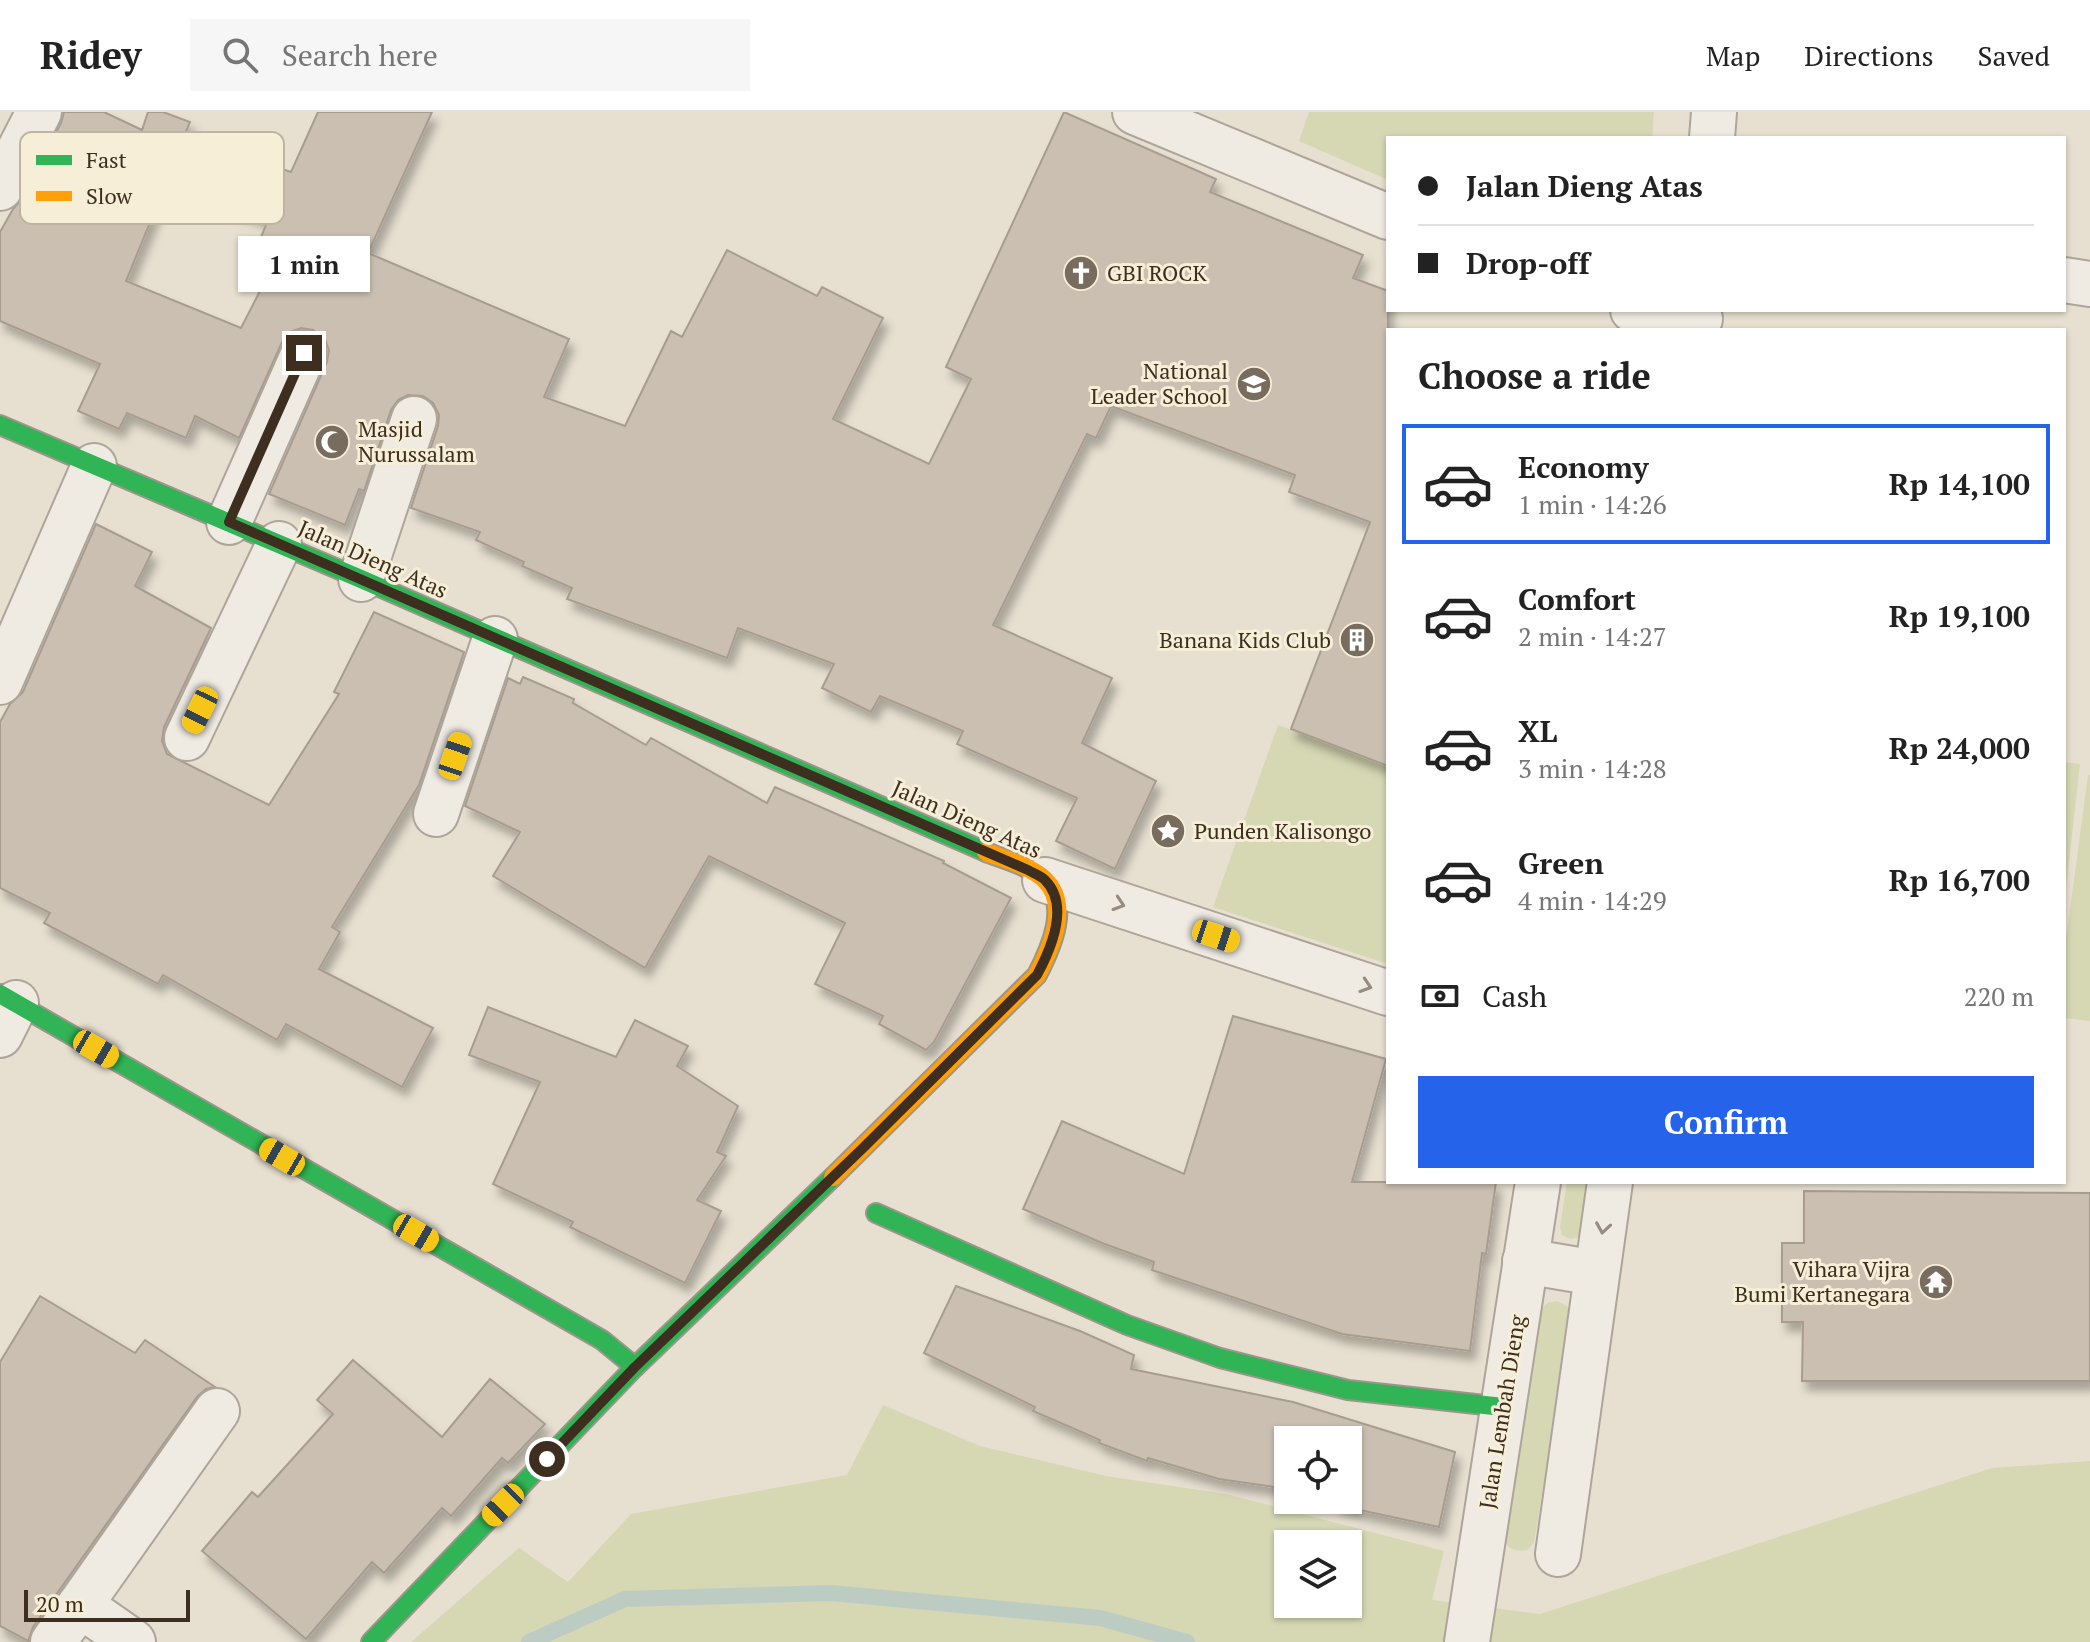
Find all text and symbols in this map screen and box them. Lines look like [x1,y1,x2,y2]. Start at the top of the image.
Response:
search box [190,19,750,91]
text: Ridey [40,30,142,80]
icon: search [218,33,262,77]
text: Search here [282,35,438,75]
text: Map [1706,37,1760,74]
text: Directions [1804,37,1934,74]
text: Saved [1978,37,2050,74]
legend [20,132,284,224]
text: Fast [86,145,127,174]
text: Jalan Dieng Atas [1466,166,1703,206]
text: Slow [86,181,133,210]
callout: 1 min [238,237,370,293]
text: Drop-off [1466,243,1590,283]
text: 1 min [268,247,340,281]
church icon: GBI ROCK [1062,254,1100,292]
place label: GBI ROCK [1107,258,1208,287]
route end [286,335,322,371]
text: Choose a ride [1418,352,1651,399]
place label: National Leader School [1091,356,1228,410]
school or university icon: National Leader School [1235,365,1273,403]
place label: Masjid Nurussalam [358,414,475,468]
mosque icon: Masjid Nurussalam [313,423,351,461]
text: Economy [1518,447,1649,487]
icon: car [1422,448,1494,520]
text: Rp 14,100 [1889,464,2030,504]
text: 1 min · 14:26 [1518,487,1667,521]
street label: Jalan Dieng Atas [294,513,452,604]
text: Comfort [1518,579,1636,619]
icon: car [1422,580,1494,652]
text: Rp 19,100 [1889,596,2030,636]
text: 2 min · 14:27 [1518,619,1667,653]
building icon: Banana Kids Club [1338,621,1376,659]
place label: Banana Kids Club [1159,625,1331,654]
car [179,683,221,737]
text: XL [1518,711,1557,751]
icon: car [1422,712,1494,784]
text: Rp 24,000 [1889,728,2030,768]
car [436,729,474,783]
text: 3 min · 14:28 [1518,751,1667,785]
street label: Jalan Dieng Atas [888,773,1046,864]
place icon: Punden Kalisongo [1149,812,1187,850]
place label: Punden Kalisongo [1194,816,1372,845]
text: Green [1518,843,1604,883]
icon: car [1422,844,1494,916]
text: Rp 16,700 [1889,860,2030,900]
text: 4 min · 14:29 [1518,883,1667,917]
one-way arrow [1111,895,1125,911]
car [1189,917,1243,955]
icon: cash [1418,974,1462,1018]
one-way arrow [1358,976,1372,992]
text: Cash [1482,976,1547,1016]
text: 220 m [1964,979,2034,1013]
car [69,1027,123,1071]
button: Confirm [1418,1076,2034,1168]
car [255,1135,309,1179]
car [389,1211,443,1255]
one-way arrow [1595,1221,1612,1234]
place label: Vihara Vijra Bumi Kertanegara [1735,1254,1910,1308]
temple icon: Vihara Vijra Bumi Kertanegara [1917,1263,1955,1301]
street label: Jalan Lembah Dieng [1472,1312,1531,1511]
map controls [1274,1426,1362,1618]
button: locate [1274,1426,1362,1514]
route start [529,1441,565,1477]
car [478,1479,528,1531]
button: layers [1274,1530,1362,1618]
scale bar [24,1586,190,1622]
text: 20 m [36,1589,84,1618]

